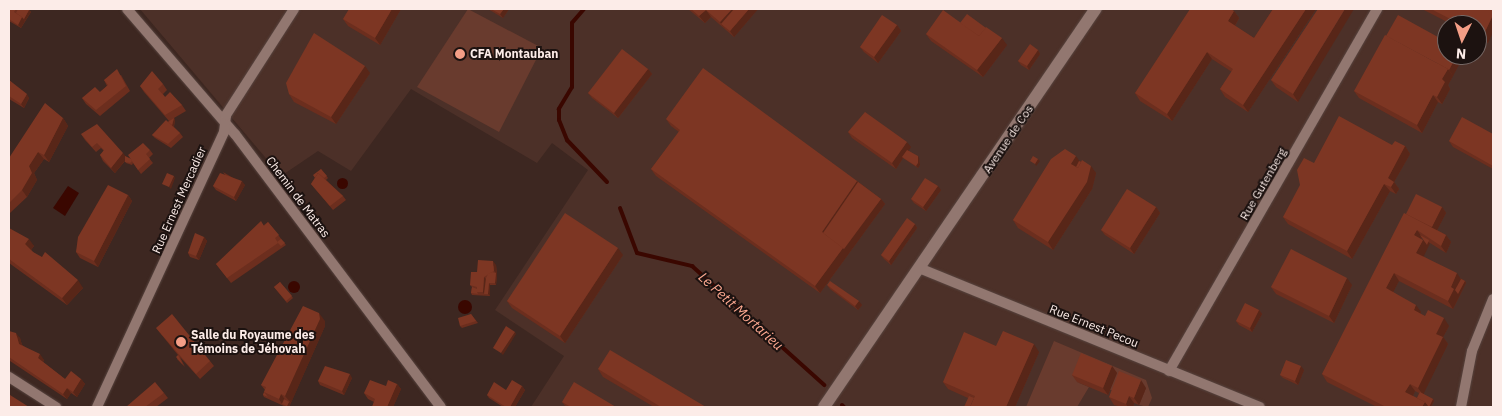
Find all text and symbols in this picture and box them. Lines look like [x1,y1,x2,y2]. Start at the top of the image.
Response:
north arrow [1437,15,1487,65]
text: N [1455,45,1467,63]
place label: CFA Montauban [470,47,558,61]
marker: CFA Montauban [454,48,466,60]
street label: Avenue de Cos [980,102,1036,176]
street label: Rue Ernest Mercadier [149,144,209,256]
street label: Rue Gutenberg [1237,145,1289,223]
street label: Chemin de Matras [263,154,333,240]
water label: Le Petit Mortarieu [695,268,787,354]
street label: Rue Ernest Pecou [1047,302,1141,350]
place label: Salle du Royaume des Témoins de Jéhovah [191,328,315,356]
marker: Salle du Royaume des Témoins de Jéhovah [175,336,187,348]

